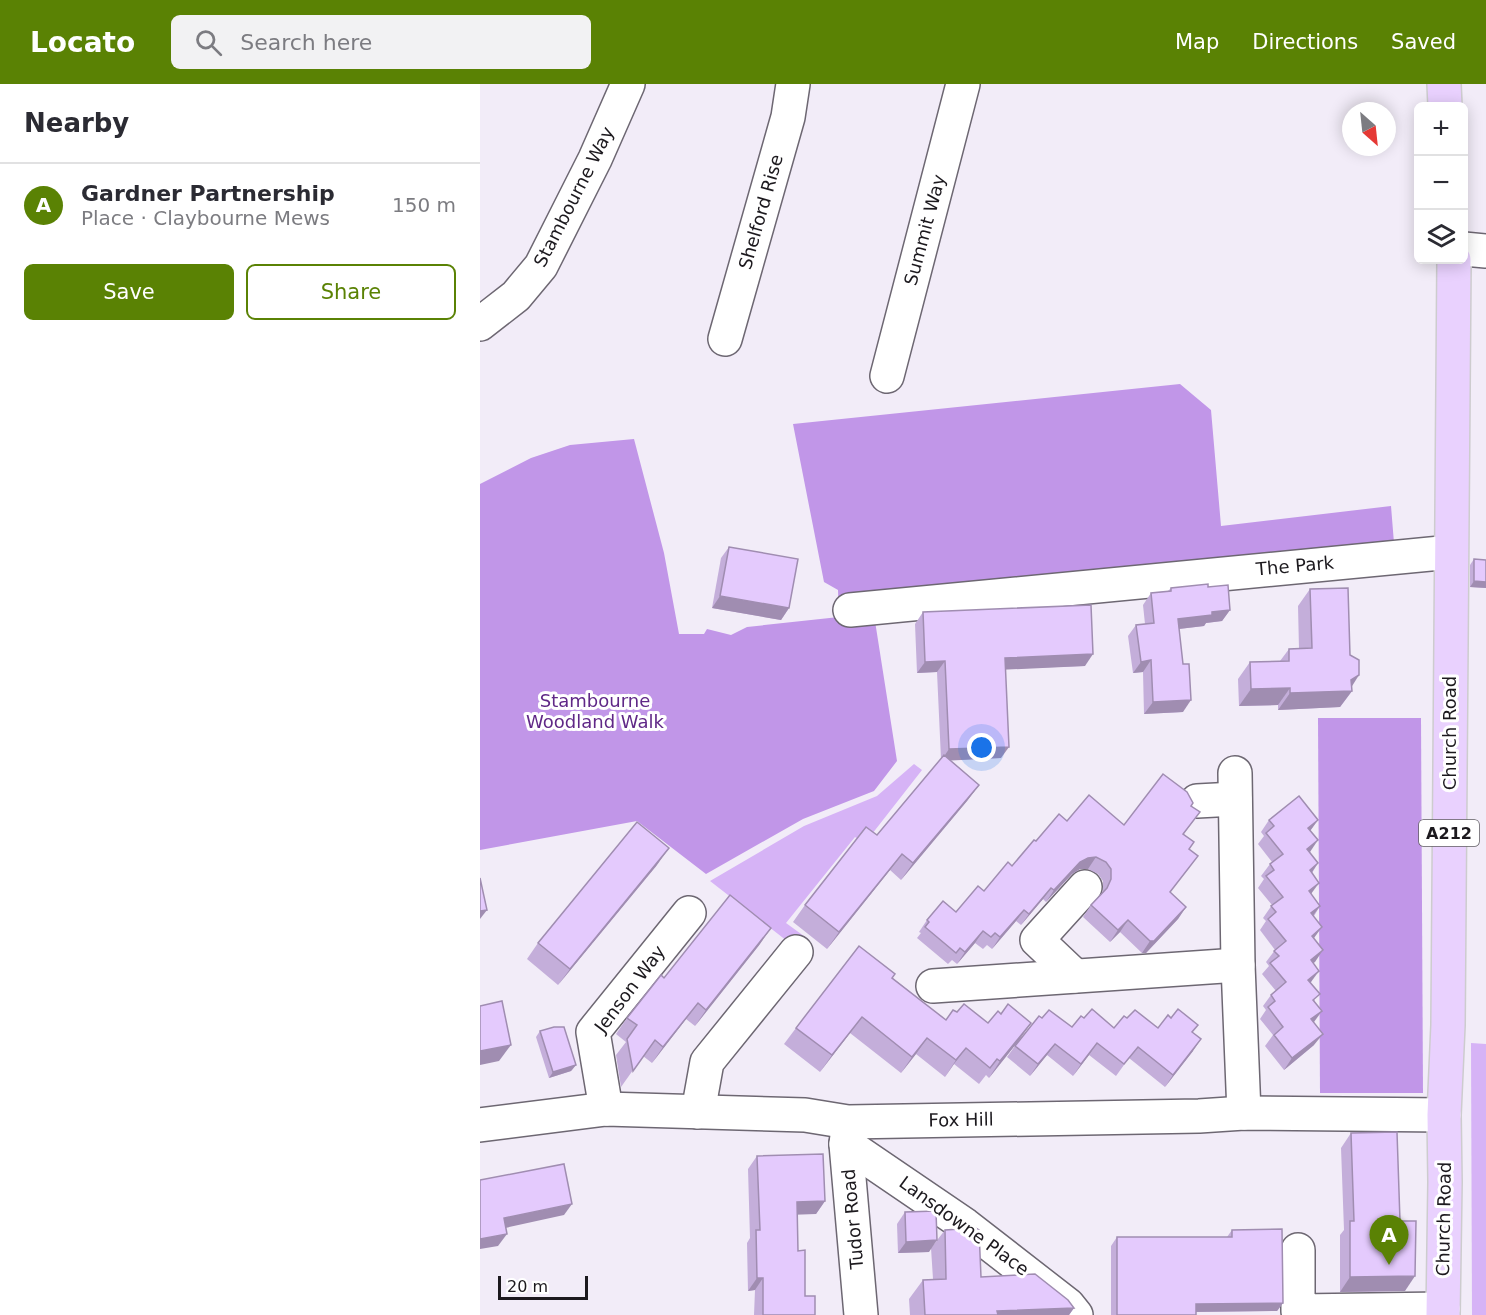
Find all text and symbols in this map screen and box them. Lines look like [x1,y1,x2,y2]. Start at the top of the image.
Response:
search box [171,15,591,69]
text: Locato [30,26,135,59]
icon: search [192,26,225,59]
text: Search here [240,30,372,55]
text: Map [1175,30,1219,54]
text: Directions [1252,30,1358,54]
text: Saved [1391,30,1456,54]
north arrow [1342,102,1396,156]
map controls [1414,102,1468,264]
button: + [1414,102,1468,156]
text: Nearby [24,108,129,138]
street label: Stambourne Way [529,123,618,270]
street label: Shelford Rise [734,152,787,272]
button: − [1414,156,1468,210]
street label: Summit Way [900,172,950,288]
text: Gardner Partnership [81,181,335,206]
text: A [36,193,51,217]
text: 150 m [392,193,456,217]
text: Place · Claybourne Mews [81,206,330,230]
button: layers [1414,210,1468,264]
button: Save [24,264,234,320]
button: Share [246,264,456,320]
street label: The Park [1254,552,1335,579]
street label: Church Road [1439,676,1460,790]
park label: Stambourne Woodland Walk [526,690,665,732]
your location [967,733,996,762]
road number: A212 [1419,820,1479,846]
street label: Jenson Way [589,941,669,1037]
street label: Fox Hill [928,1108,994,1131]
street label: Church Road [1432,1162,1455,1276]
street label: Tudor Road [838,1168,867,1271]
street label: Lansdowne Place [895,1172,1033,1280]
pin: A [1370,1216,1408,1265]
scale bar [498,1273,588,1300]
text: 20 m [507,1277,548,1296]

